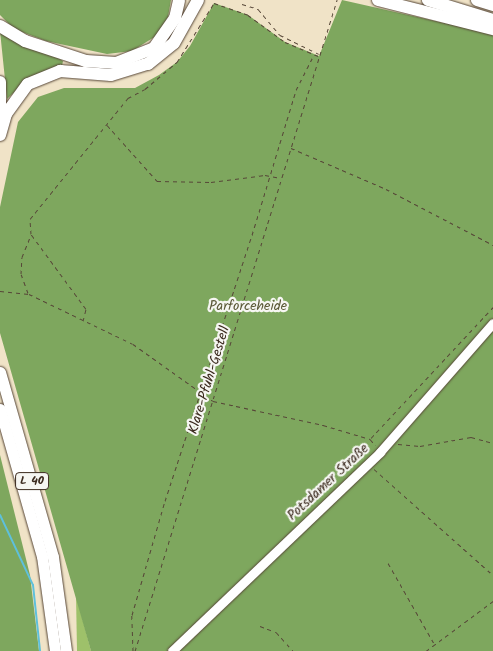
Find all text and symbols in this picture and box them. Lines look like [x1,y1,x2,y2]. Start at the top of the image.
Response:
park label: Parforceheide [209,298,287,314]
street label: Klare-Pfuhl-Gestell [185,324,233,436]
street label: Potsdamer Straße [284,440,372,524]
road number: L 40 [15,472,50,491]

